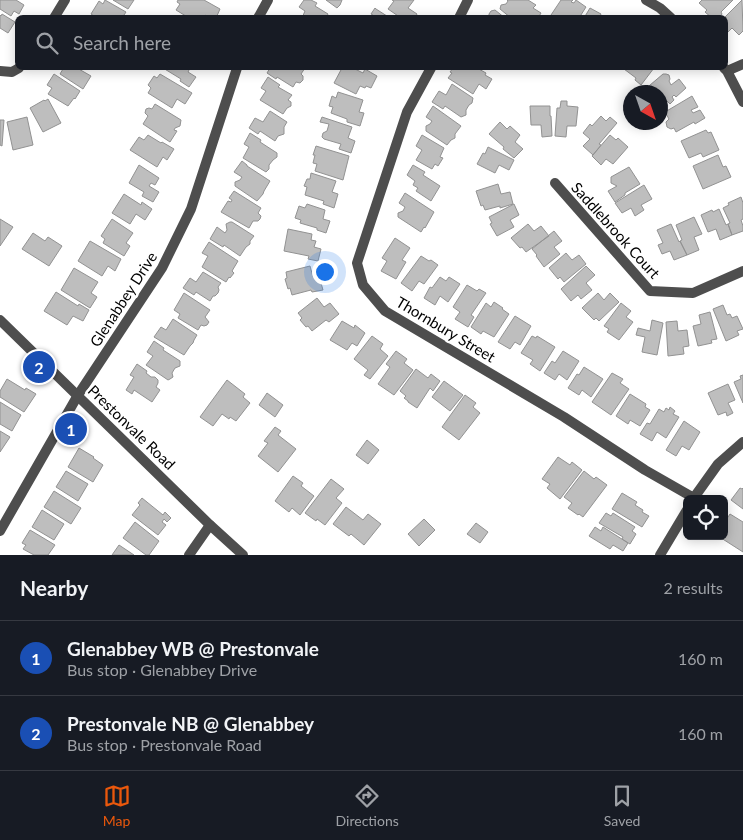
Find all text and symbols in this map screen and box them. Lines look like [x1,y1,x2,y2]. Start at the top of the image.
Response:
search box [15,15,728,70]
icon: search [33,29,61,57]
text: Search here [73,31,171,54]
north arrow [623,85,668,130]
street label: Saddlebrook Court [568,178,664,282]
street label: Glenabbey Drive [86,248,160,350]
your location [312,259,338,285]
street label: Thornbury Street [393,292,499,366]
pin: 2 [23,348,55,386]
street label: Prestonvale Road [85,381,179,473]
pin: 1 [55,410,87,448]
map controls [683,495,728,540]
button: locate [683,495,728,540]
text: Nearby [20,575,88,600]
text: 2 results [663,578,723,597]
text: Glenabbey WB @ Prestonvale [67,637,319,660]
text: 1 [31,649,41,668]
text: 160 m [678,649,723,668]
text: Bus stop · Glenabbey Drive [67,660,257,679]
text: Prestonvale NB @ Glenabbey [67,712,314,735]
text: 2 [31,724,41,743]
text: 160 m [678,724,723,743]
text: Bus stop · Prestonvale Road [67,735,262,754]
tab: Map [103,782,131,829]
tab: Directions [336,782,399,829]
tab: Saved [604,782,640,829]

